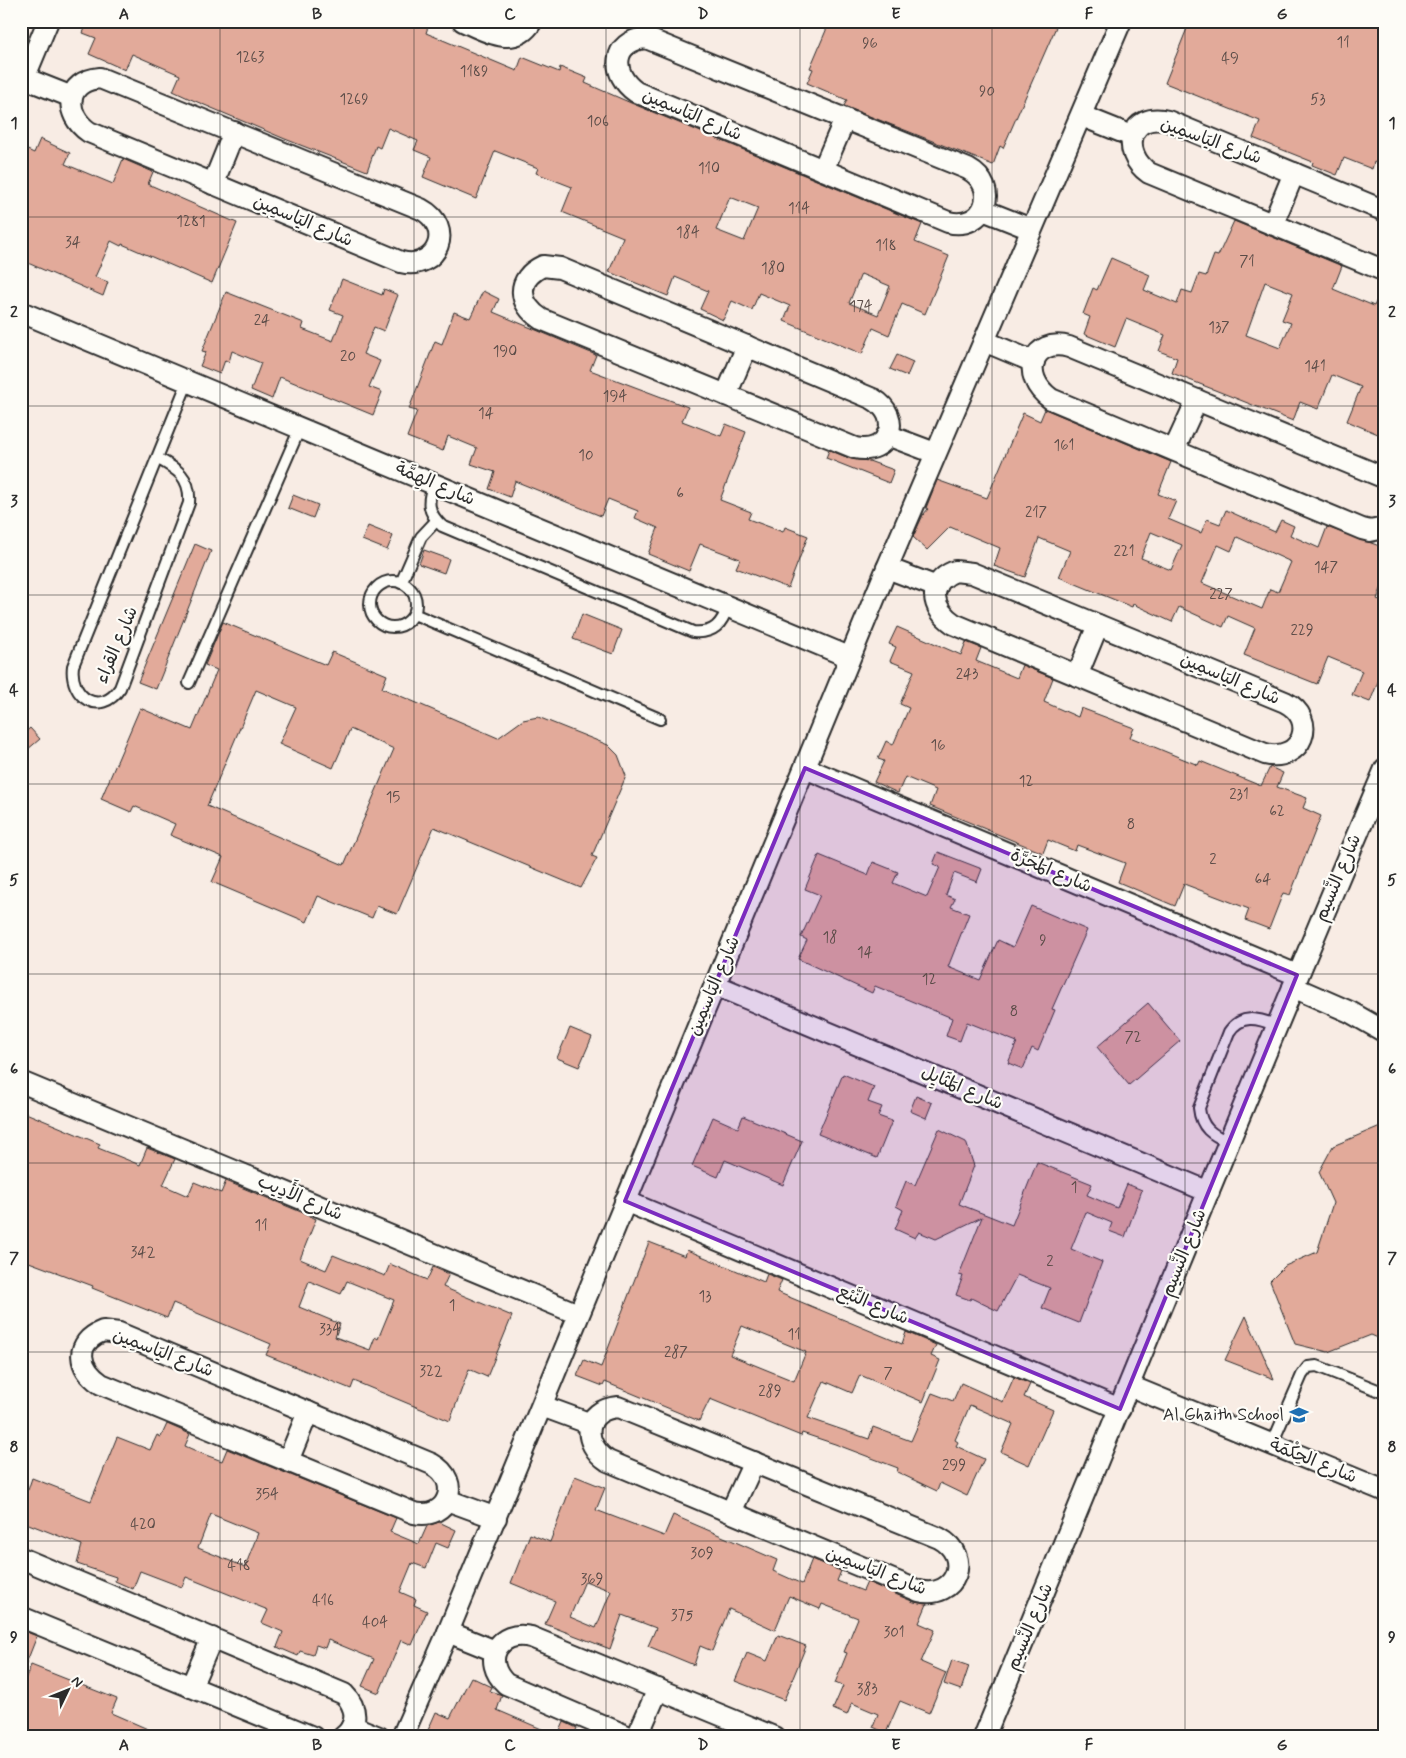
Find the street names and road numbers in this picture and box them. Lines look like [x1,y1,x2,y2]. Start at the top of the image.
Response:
street label: شارع اليَاسمِين [638,83,746,147]
street label: شارع اليَاسمِين [1157,112,1265,170]
street label: شارع اليَاسمِين [249,189,357,253]
street label: شارع الهِمَّة [391,456,479,512]
street label: شارع القراء [90,603,144,687]
street label: شارع اليَاسمِين [1176,647,1284,711]
street label: شارع النَّسيم [1307,830,1368,926]
street label: شارع المَجَرَّة [1006,843,1096,899]
street label: شارع اليَاسمِين [682,932,746,1040]
street label: شارع المَثَايِل [917,1060,1006,1116]
street label: شارع الأَدِيب [254,1165,348,1227]
street label: شارع النَّسيم [1154,1205,1213,1301]
street label: شارع النَّبْع [834,1278,913,1331]
street label: شارع اليَاسمِين [109,1323,217,1383]
street label: شارع الحِكْمَة [1266,1431,1361,1489]
street label: شارع اليَاسمِين [822,1541,930,1601]
street label: شارع النَّسيم [999,1579,1060,1675]

